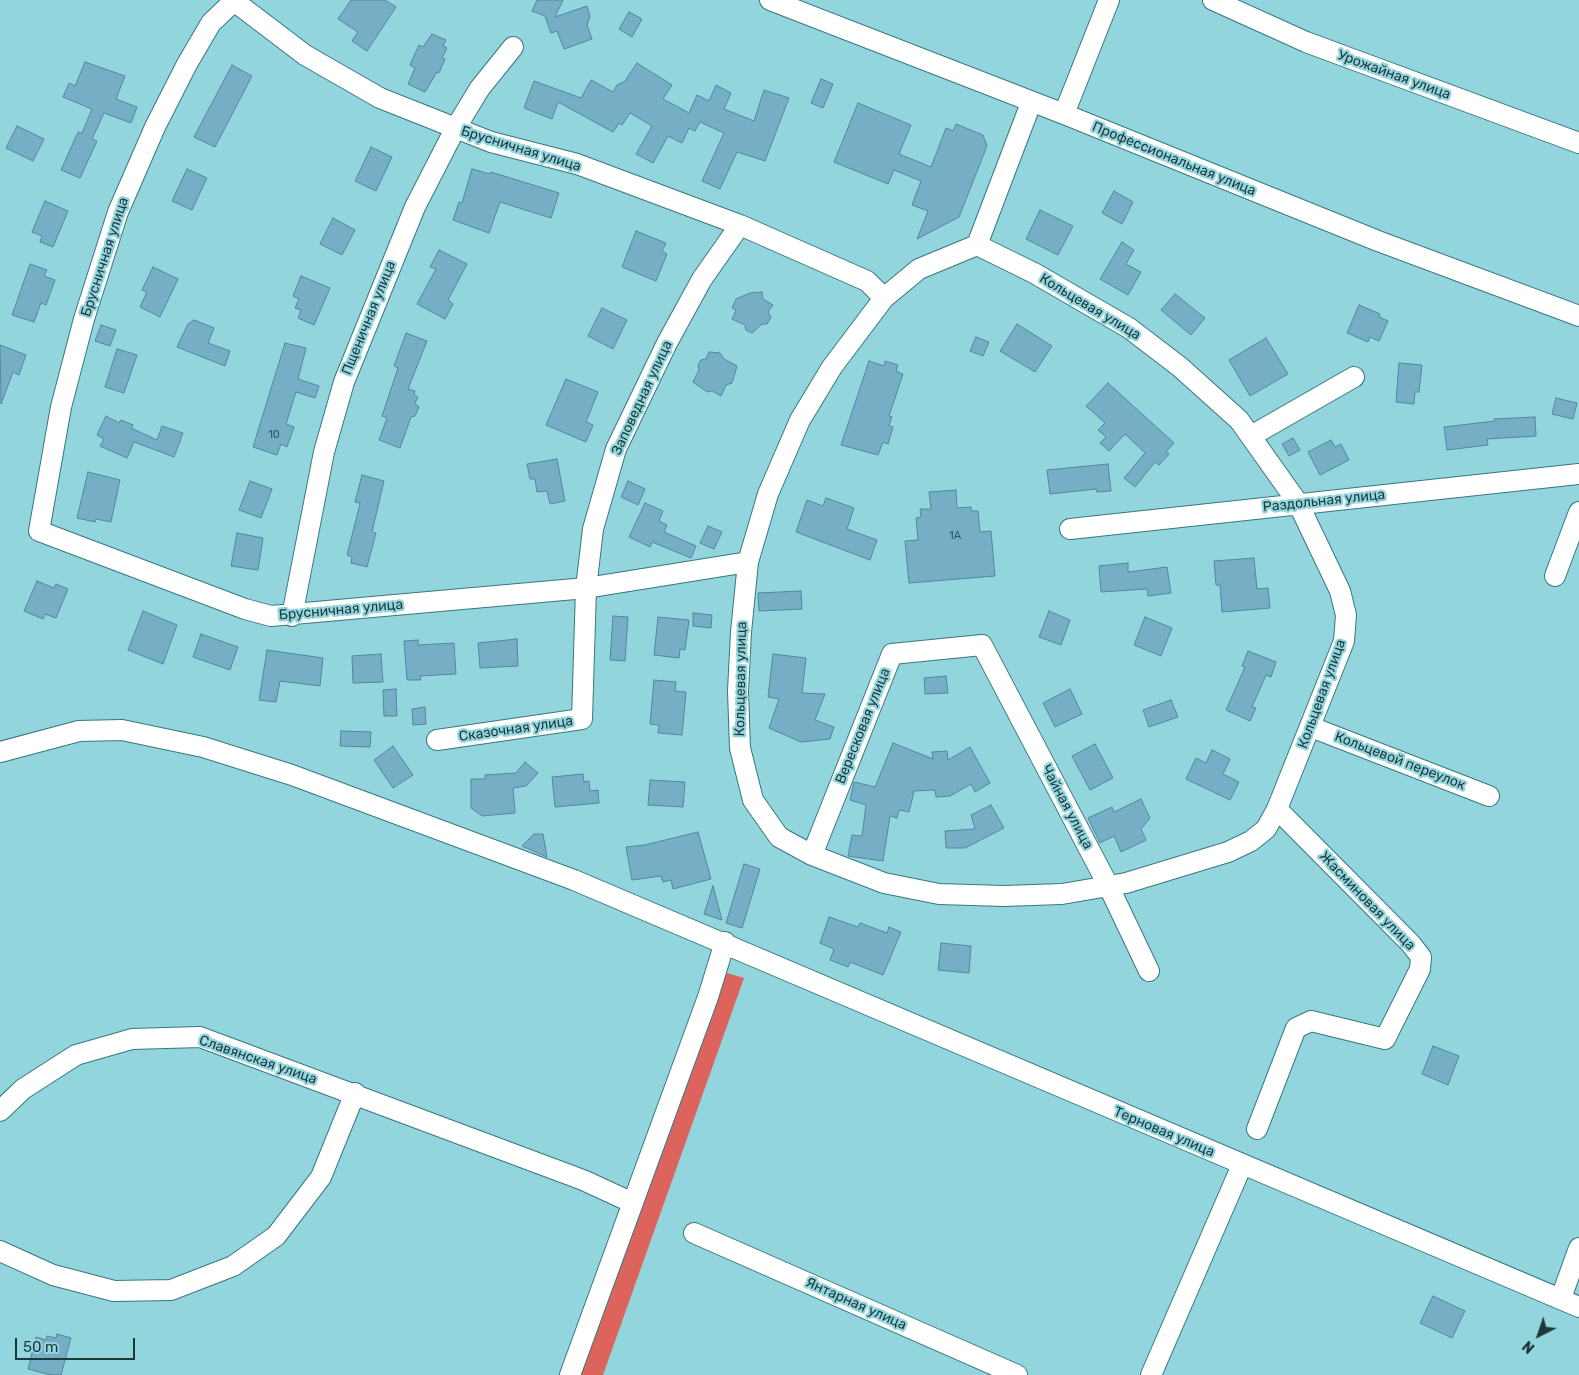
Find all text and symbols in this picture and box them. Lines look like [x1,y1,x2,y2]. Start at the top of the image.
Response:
street label: Урожайная улица [1335,47,1453,103]
street label: Профессиональная улица [1090,118,1258,200]
street label: Брусничная улица [459,123,583,175]
street label: Брусничная улица [78,195,132,319]
street label: Пщеничная улица [338,259,400,377]
street label: Кольцевая улица [1036,270,1144,344]
street label: Заповедная улица [608,338,676,458]
house number: 10 [268,428,280,442]
street label: Раздольная улица [1262,486,1386,516]
house number: 1А [949,529,961,543]
street label: Брусничная улица [278,596,404,624]
street label: Кольцевая улица [732,621,750,737]
street label: Кольцевая улица [1294,637,1350,751]
street label: Вересковая улица [832,666,894,786]
street label: Сказочная улица [458,713,574,745]
street label: Кольцевой переулок [1332,728,1468,794]
street label: Чайная улица [1038,762,1096,852]
street label: Жасминовая улица [1316,848,1418,954]
street label: Славянская улица [197,1032,319,1088]
street label: Терновая улица [1111,1103,1217,1161]
street label: Янтарная улица [803,1274,909,1334]
north arrow [1514,1310,1564,1360]
scale bar [18,1328,138,1360]
text: N [1519,1337,1538,1356]
text: 50 m [23,1338,58,1356]

